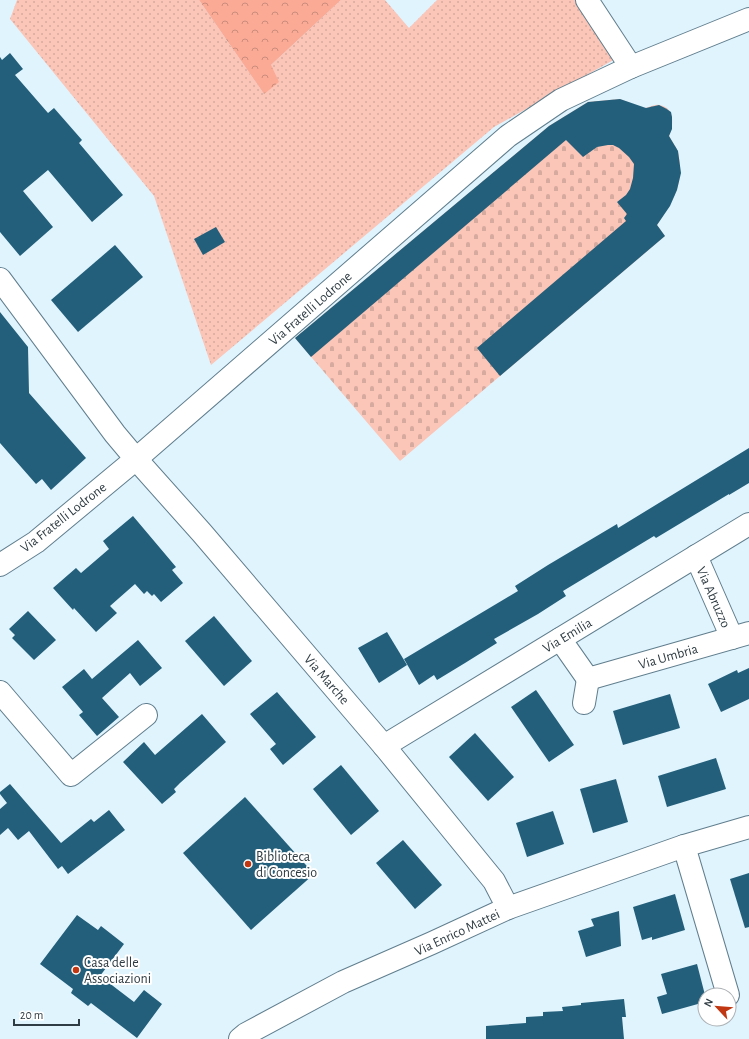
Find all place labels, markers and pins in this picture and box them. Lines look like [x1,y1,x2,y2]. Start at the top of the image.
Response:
place label: Biblioteca di Concesio [256,850,317,880]
marker: Biblioteca di Concesio [243,859,253,869]
place label: Casa delle Associazioni [84,956,151,986]
marker: Casa delle Associazioni [71,965,81,975]

